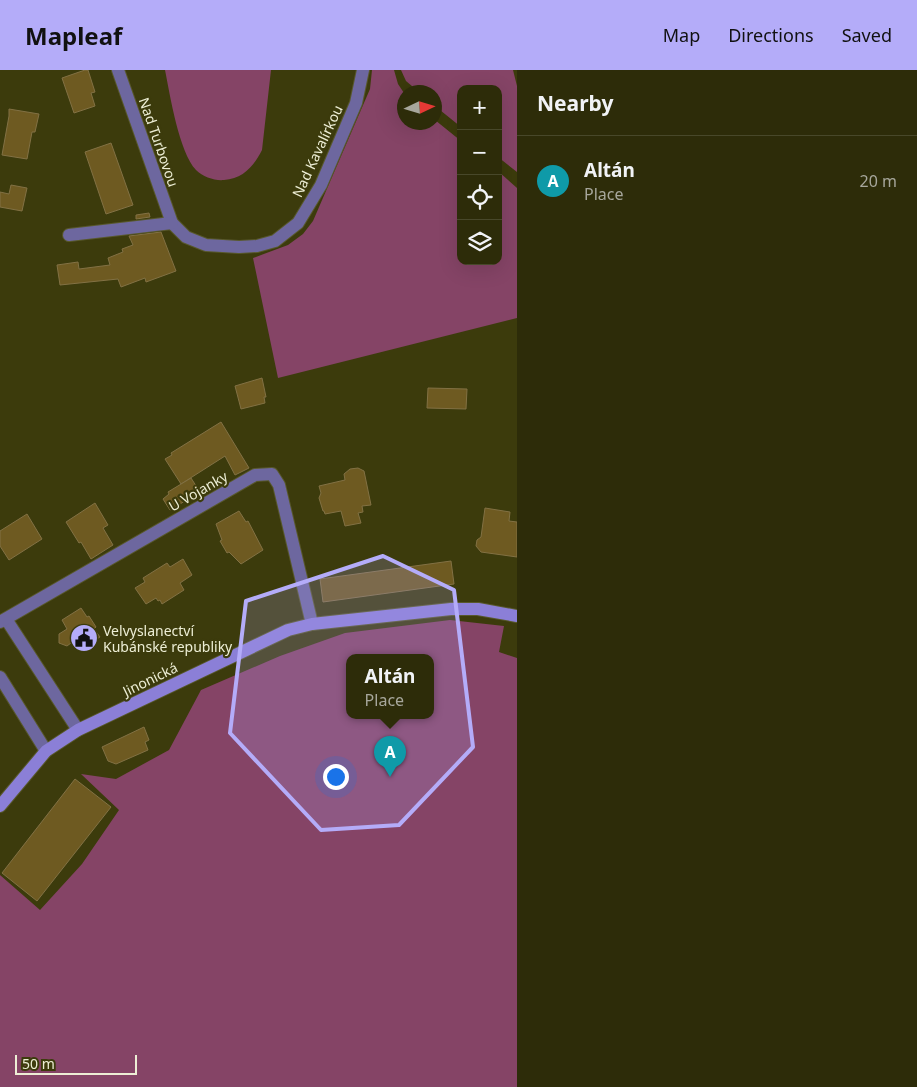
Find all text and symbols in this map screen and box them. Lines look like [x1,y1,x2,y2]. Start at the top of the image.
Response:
text: Mapleaf [25,19,122,52]
text: Map [663,23,700,47]
text: Directions [728,23,814,47]
text: Saved [842,23,892,47]
north arrow [397,85,442,130]
map controls [457,85,502,265]
button: + [457,85,502,130]
text: Nearby [537,89,613,117]
street label: Nad Turbovou [135,95,183,189]
street label: Nad Kavalírkou [287,102,347,200]
button: − [457,130,502,175]
text: Altán [584,157,635,183]
text: A [547,170,559,192]
text: 20 m [860,170,897,192]
button: locate [457,175,502,220]
text: Place [584,183,624,205]
button: layers [457,220,502,265]
street label: U Vojanky [165,466,232,516]
place label: Velvyslanectví Kubánské republiky [103,621,233,656]
public building icon: Velvyslanectví Kubánské republiky [69,623,99,653]
popup [346,654,434,719]
street label: Jinonická [118,658,181,701]
text: Altán [365,663,415,689]
text: Place [365,689,404,711]
pin: A [374,736,406,777]
your location [323,764,349,790]
scale bar [15,1052,138,1075]
text: 50 m [22,1054,55,1073]

